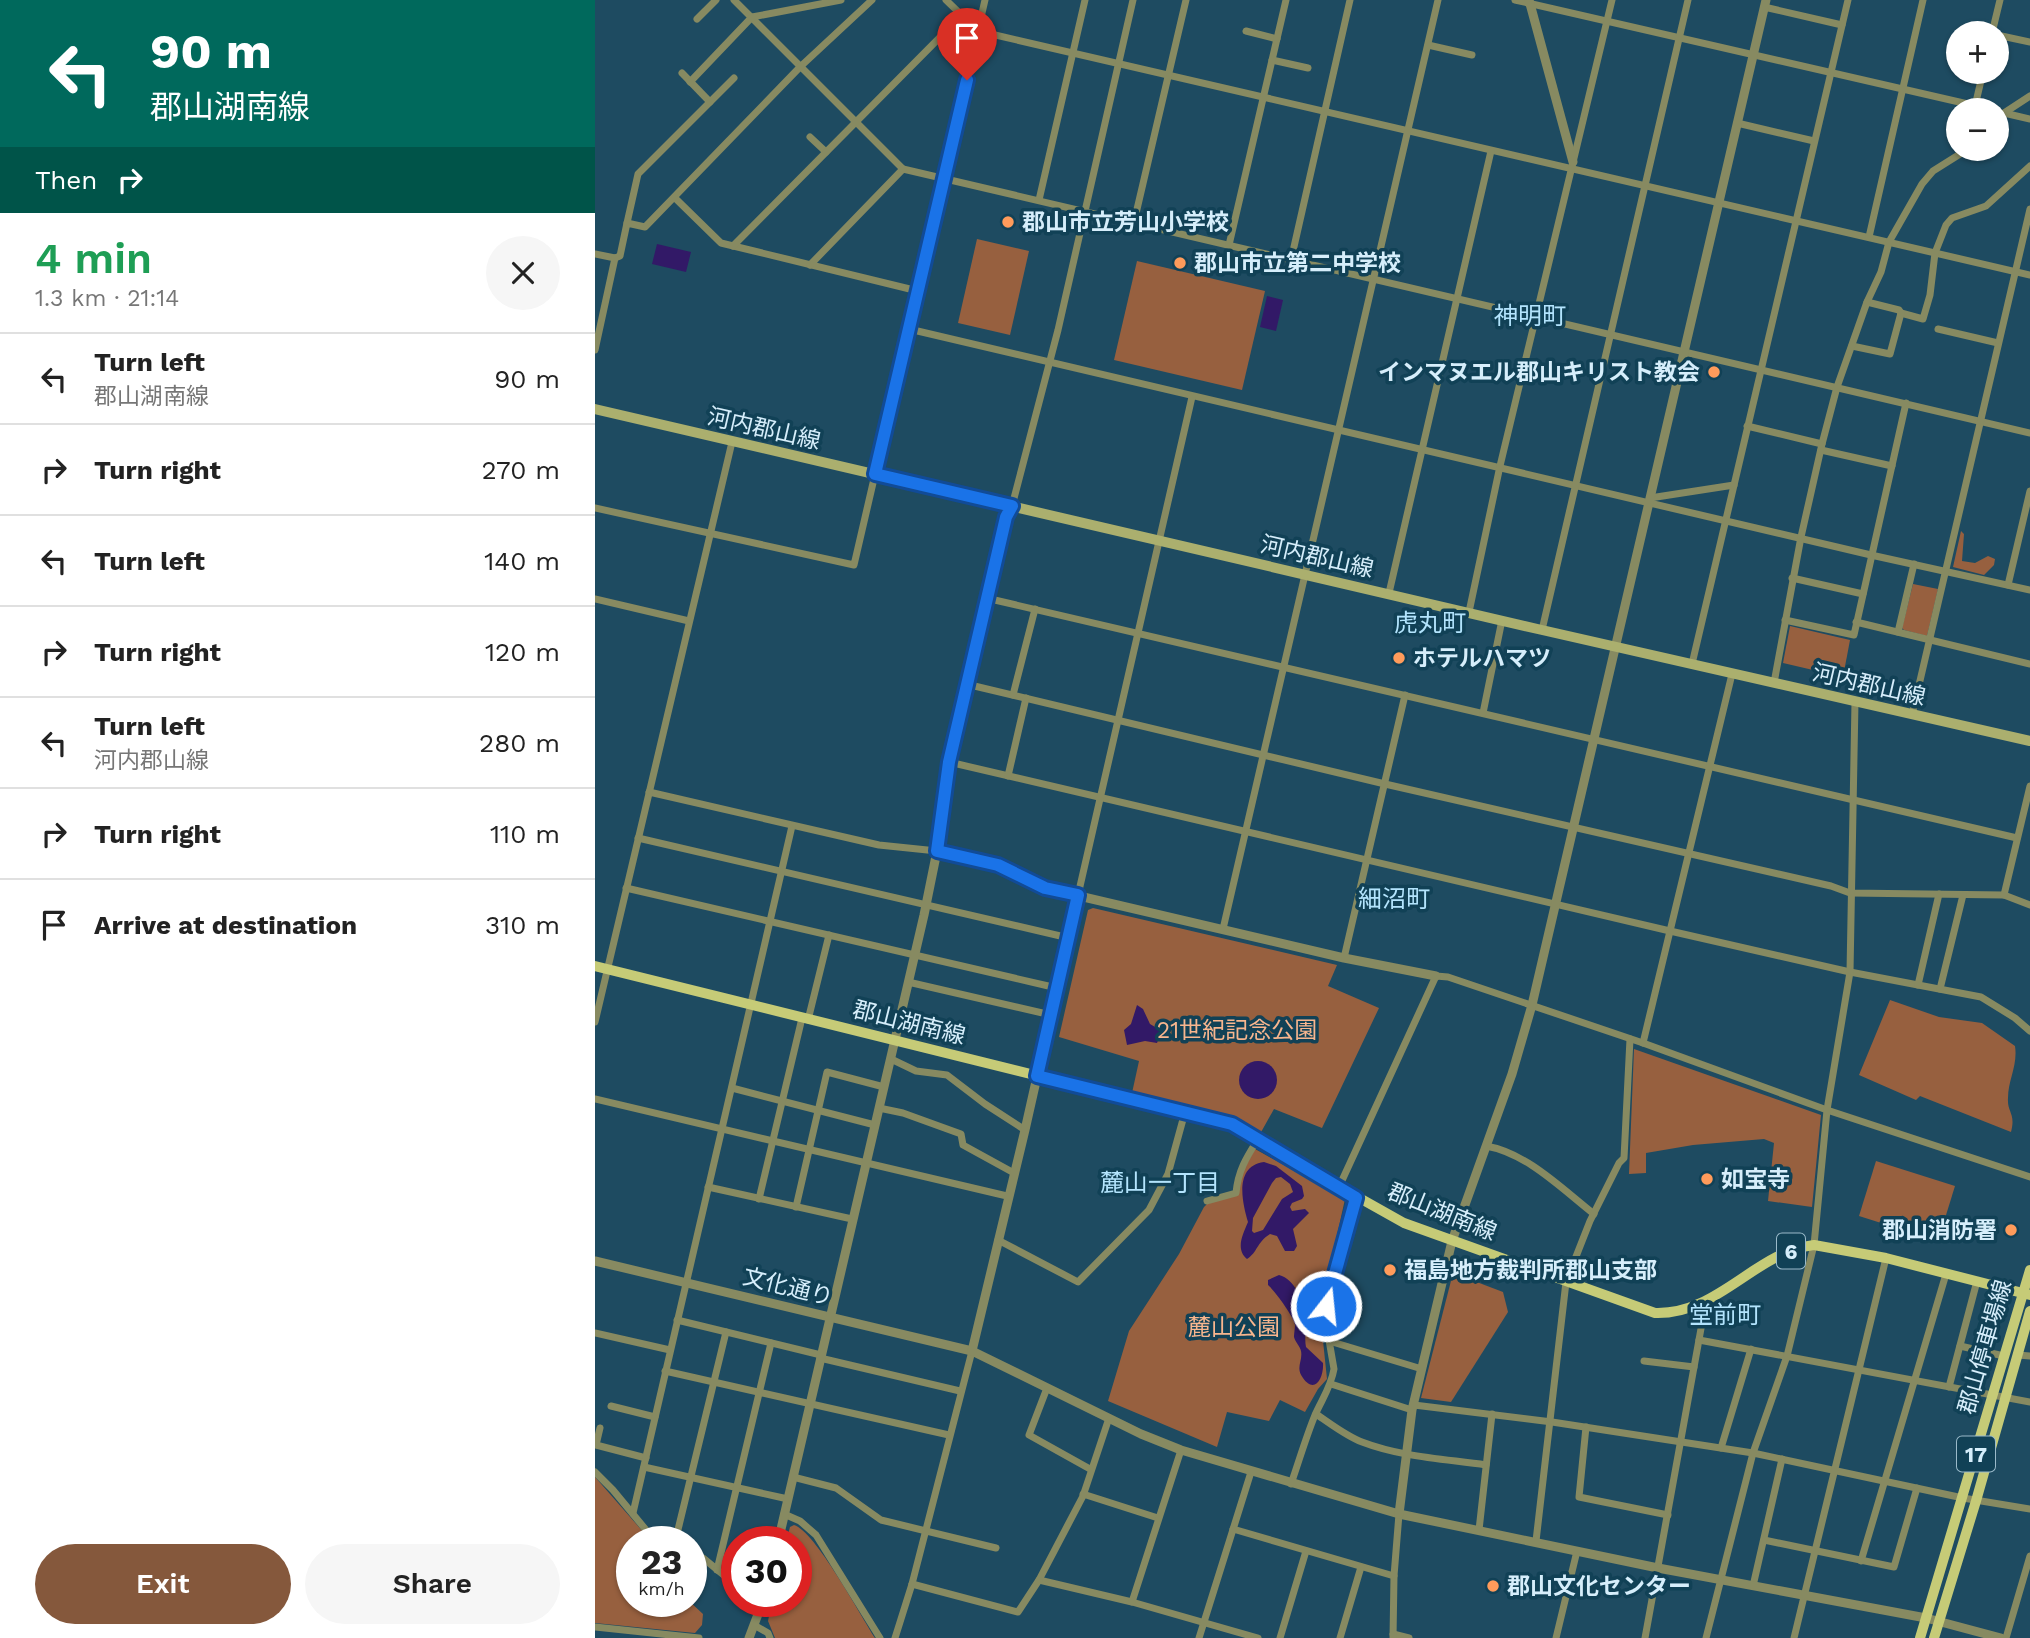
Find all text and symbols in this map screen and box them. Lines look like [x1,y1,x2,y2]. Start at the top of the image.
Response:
pin [937,8,997,80]
icon: arrive [948,19,986,57]
map controls [1946,21,2009,161]
button: + [1946,21,2009,84]
text: 90 m [150,22,272,80]
icon: left [35,28,126,119]
text: 郡山湖南線 [150,88,310,126]
button: − [1946,98,2009,161]
icon: right [111,161,149,199]
text: Then [35,165,97,195]
place label: 郡山市立芳山小学校 [1022,209,1229,236]
marker: 郡山市立芳山小学校 [1000,214,1016,230]
text: 4 min [35,234,152,283]
button: close [486,236,560,310]
place label: 郡山市立第二中学校 [1194,250,1401,277]
marker: 郡山市立第二中学校 [1172,255,1188,271]
text: 1.3 km · 21:14 [35,285,179,312]
district label: 神明町 [1494,302,1566,330]
text: Turn left [94,347,205,377]
place label: インマヌエル郡山キリスト教会 [1378,359,1700,386]
icon: left [35,360,73,398]
text: 90 m [494,364,560,394]
marker: インマヌエル郡山キリスト教会 [1706,364,1722,380]
text: 郡山湖南線 [94,383,209,410]
street label: 河内郡山線 [705,403,823,455]
icon: right [35,451,73,489]
text: Turn right [94,455,221,485]
text: 270 m [481,455,560,485]
street label: 河内郡山線 [1258,531,1376,583]
icon: left [35,542,73,580]
text: Turn left [94,546,205,576]
text: 140 m [484,546,560,576]
district label: 虎丸町 [1394,609,1466,637]
icon: right [35,633,73,671]
text: Turn right [94,637,221,667]
text: 120 m [485,637,560,667]
place label: ホテルハマツ [1413,645,1551,672]
marker: ホテルハマツ [1391,650,1407,666]
street label: 河内郡山線 [1810,659,1928,711]
text: Turn left [94,711,205,741]
icon: left [35,724,73,762]
text: 280 m [479,728,560,758]
text: 河内郡山線 [94,747,209,774]
icon: right [35,815,73,853]
text: Turn right [94,819,221,849]
text: 110 m [490,819,560,849]
district label: 細沼町 [1358,885,1430,913]
icon: arrive [35,906,73,944]
text: Arrive at destination [94,910,357,940]
text: 310 m [485,910,560,940]
street label: 郡山湖南線 [850,996,968,1050]
park label: 21世紀記念公園 [1157,1017,1317,1044]
place label: 如宝寺 [1721,1166,1790,1193]
district label: 麓山一丁目 [1100,1169,1220,1197]
marker: 如宝寺 [1699,1171,1715,1187]
street label: 郡山湖南線 [1384,1178,1500,1246]
place label: 郡山消防署 [1882,1217,1997,1244]
marker: 郡山消防署 [2003,1222,2019,1238]
road number: 6 [1777,1234,1805,1268]
place label: 福島地方裁判所郡山支部 [1404,1257,1657,1284]
marker: 福島地方裁判所郡山支部 [1382,1262,1398,1278]
street label: 文化通り [740,1263,836,1311]
position arrow [1289,1269,1363,1343]
street label: 郡山停車場線 [1953,1277,2017,1417]
district label: 堂前町 [1689,1301,1761,1329]
park label: 麓山公園 [1188,1314,1280,1341]
road number: 17 [1957,1436,1995,1472]
speed limit sign: 30 [721,1526,812,1617]
text: 23 [641,1541,682,1583]
button: Exit [35,1544,291,1624]
button: Share [305,1544,560,1624]
place label: 郡山文化センター [1507,1573,1691,1600]
text: km/h [638,1578,685,1599]
marker: 郡山文化センター [1485,1578,1501,1594]

